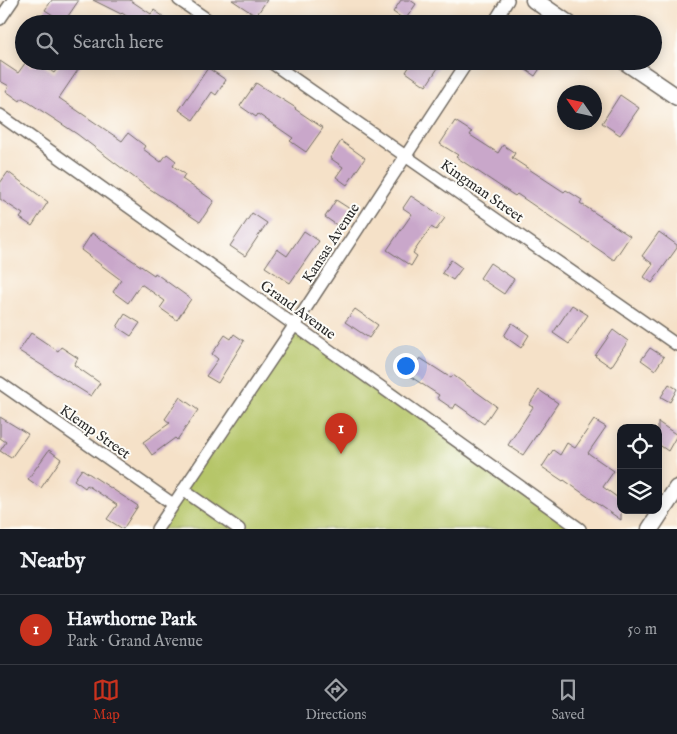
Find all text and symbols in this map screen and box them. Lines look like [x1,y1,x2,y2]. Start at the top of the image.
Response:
search box [15,15,662,70]
icon: search [33,29,61,57]
text: Search here [73,31,164,55]
north arrow [557,85,602,130]
street label: Kingman Street [437,155,527,227]
street label: Kansas Avenue [298,199,364,287]
street label: Grand Avenue [256,276,340,344]
your location [393,353,419,379]
street label: Klemp Street [56,401,134,463]
pin: 1 [325,413,357,454]
map controls [617,424,662,514]
button: locate [617,424,662,469]
button: layers [617,469,662,514]
text: Nearby [20,548,85,575]
text: Hawthorne Park [67,608,197,632]
text: 1 [33,620,39,640]
text: 50 m [628,620,657,640]
text: Park · Grand Avenue [67,632,203,652]
tab: Map [92,676,120,724]
tab: Directions [305,676,366,724]
tab: Saved [551,676,584,724]

